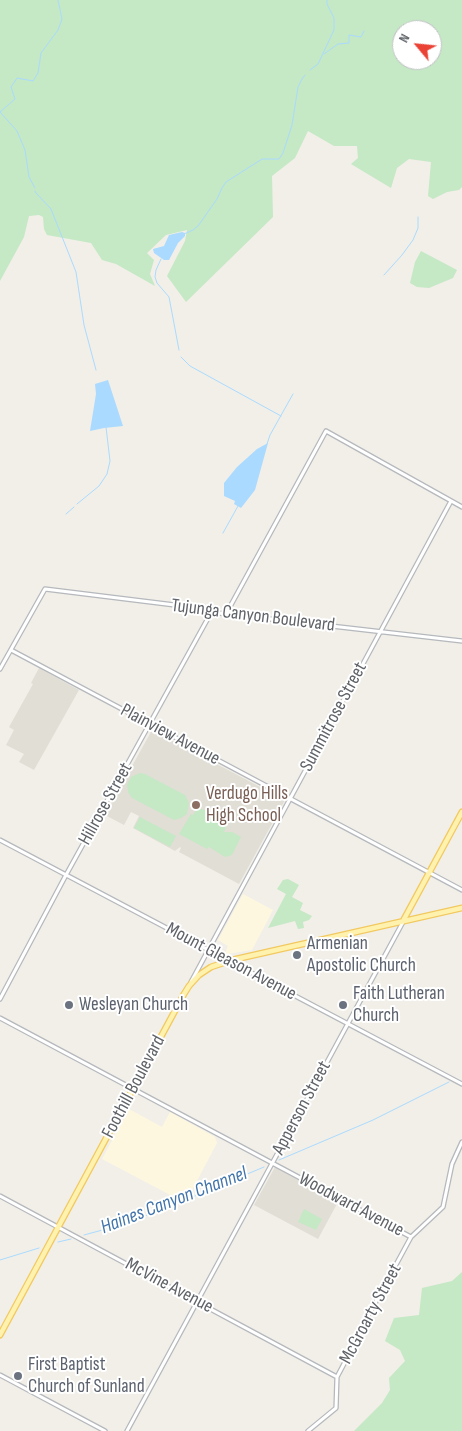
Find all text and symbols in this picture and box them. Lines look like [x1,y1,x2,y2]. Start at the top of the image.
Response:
north arrow [392,20,442,70]
text: N [395,31,413,45]
street label: Tujunga Canyon Boulevard [170,595,336,637]
street label: Summitrose Street [296,658,372,776]
street label: Plainview Avenue [116,699,224,771]
street label: Hillrose Street [74,759,138,849]
place label: Verdugo Hills High School [206,783,288,827]
marker: Verdugo Hills High School [190,799,202,811]
street label: Mount Gleason Avenue [162,918,300,1006]
place label: Armenian Apostolic Church [307,933,416,977]
marker: Armenian Apostolic Church [291,949,303,961]
place label: Faith Lutheran Church [353,983,445,1027]
place label: Wesleyan Church [79,994,188,1016]
marker: Wesleyan Church [63,999,75,1011]
marker: Faith Lutheran Church [337,999,349,1011]
street label: Foothill Boulevard [97,1032,171,1142]
street label: Apperson Street [268,1057,336,1159]
water label: Haines Canyon Channel [97,1162,251,1240]
street label: Woodward Avenue [294,1168,408,1242]
street label: McVine Avenue [121,1253,217,1319]
street label: McGroarty Street [335,1260,407,1368]
place label: First Baptist Church of Sunland [28,1354,145,1398]
marker: First Baptist Church of Sunland [12,1370,24,1382]

